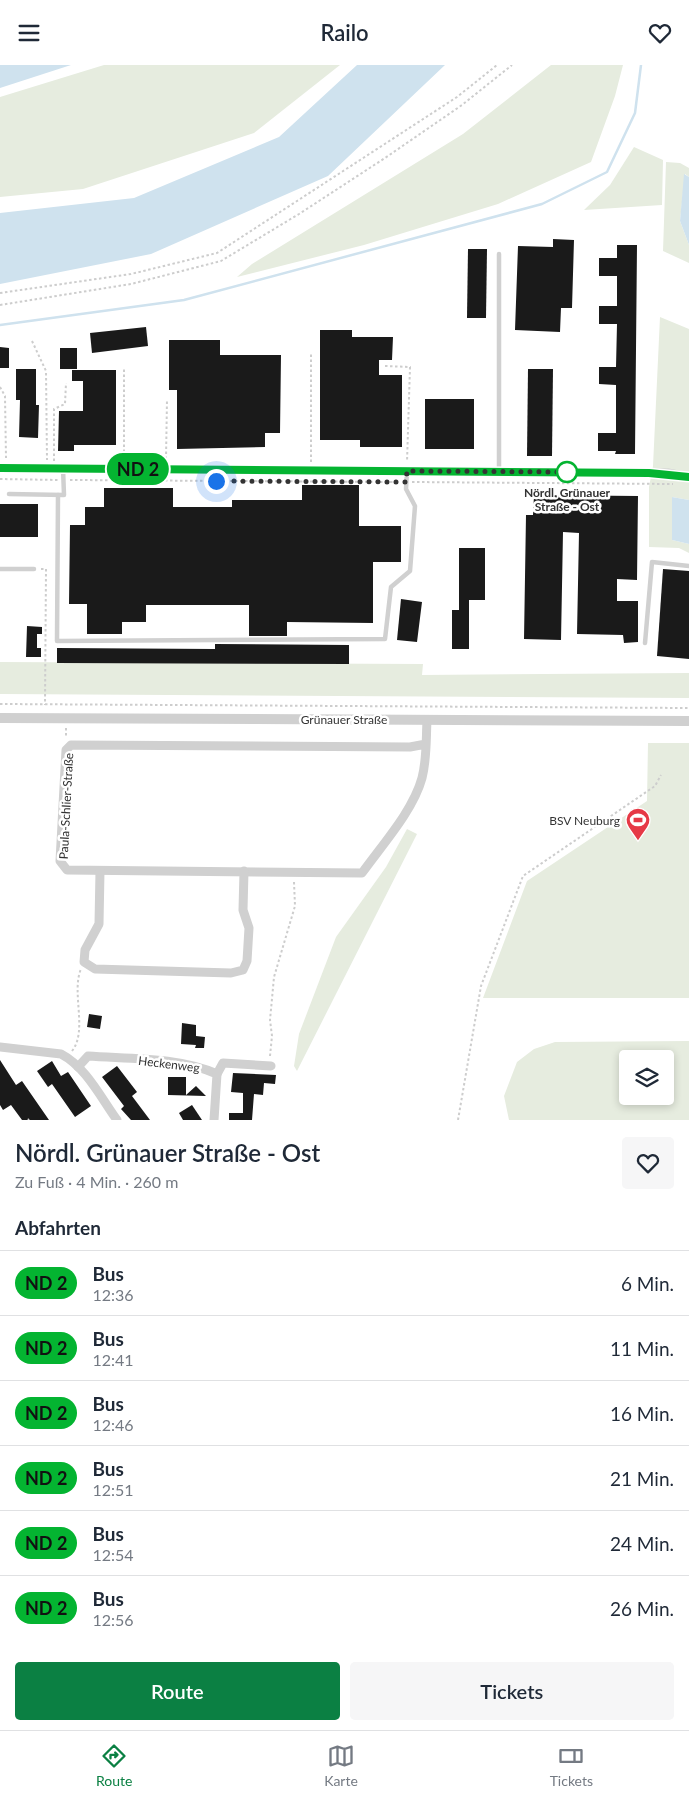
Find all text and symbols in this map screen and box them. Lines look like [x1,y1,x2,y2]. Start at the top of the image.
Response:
icon: menu [15,19,43,47]
text: Railo [320,19,369,46]
icon: heart [646,19,674,47]
line badge: ND 2 [103,453,173,485]
text: ND 2 [117,458,159,480]
marker: Nördl. Grünauer Straße - Ost [556,461,578,483]
your location [204,469,229,494]
place label: Nördl. Grünauer Straße - Ost [524,485,611,514]
street label: Grünauer Straße [301,712,387,727]
street label: Paula-Schlier-Straße [56,752,76,860]
sports icon: BSV Neuburg [625,807,651,841]
place label: BSV Neuburg [549,813,620,828]
map controls [619,1050,674,1105]
button: layers [619,1050,674,1105]
street label: Heckenweg [137,1053,201,1075]
button: heart [622,1137,674,1189]
text: Nördl. Grünauer Straße - Ost [15,1138,320,1167]
text: Zu Fuß · 4 Min. · 260 m [15,1172,178,1191]
text: Abfahrten [15,1216,101,1239]
text: Bus [92,1262,124,1285]
text: ND 2 [25,1272,67,1294]
text: 6 Min. [621,1272,674,1295]
text: 12:36 [92,1285,134,1304]
text: Bus [92,1327,124,1350]
text: ND 2 [25,1337,67,1359]
text: 11 Min. [610,1337,674,1360]
text: 12:41 [92,1350,134,1369]
text: Bus [92,1392,124,1415]
text: ND 2 [25,1402,67,1424]
text: 16 Min. [610,1402,674,1425]
text: 12:46 [92,1415,134,1434]
text: Bus [92,1457,124,1480]
text: ND 2 [25,1467,67,1489]
text: 21 Min. [610,1467,674,1490]
text: 12:51 [92,1480,134,1499]
text: Bus [92,1522,124,1545]
text: ND 2 [25,1532,67,1554]
text: 24 Min. [610,1532,674,1555]
text: 12:54 [92,1545,134,1564]
text: Bus [92,1587,124,1610]
text: ND 2 [25,1597,67,1619]
text: 26 Min. [610,1597,674,1620]
text: 12:56 [92,1610,134,1629]
button: Route [15,1662,340,1720]
button: Tickets [350,1662,674,1720]
tab: Route [96,1742,132,1789]
tab: Karte [324,1742,358,1789]
tab: Tickets [550,1742,593,1789]

